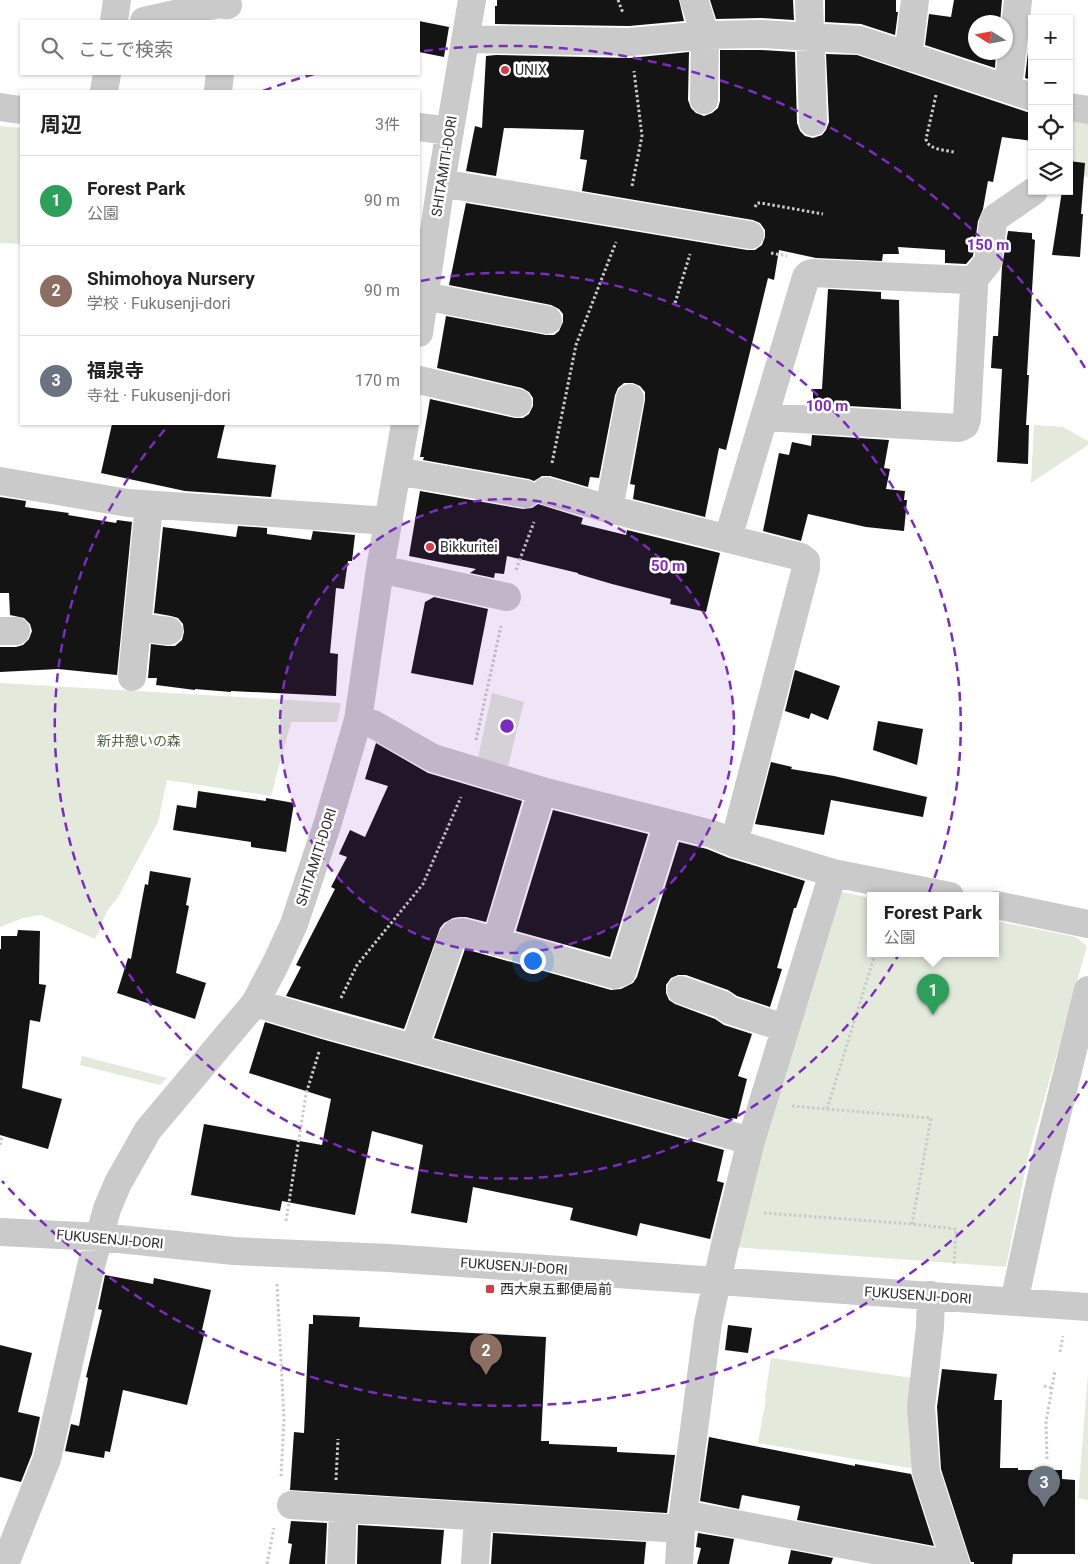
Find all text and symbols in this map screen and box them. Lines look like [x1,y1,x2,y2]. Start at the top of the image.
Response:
north arrow [968,15,1013,60]
map controls [1028,15,1073,195]
button: + [1028,15,1073,60]
search box [20,20,420,75]
icon: search [38,34,66,62]
text: ここで検索 [78,38,173,61]
button: − [1028,60,1073,105]
place label: UNIX [515,62,547,78]
marker: UNIX [499,64,511,76]
button: locate [1028,105,1073,150]
text: 周辺 [40,113,82,137]
street label: SHITAMITI-DORI [428,114,460,218]
text: 3件 [375,115,400,134]
button: layers [1028,150,1073,195]
text: Forest Park [87,177,185,200]
text: 1 [51,191,61,210]
text: 90 m [364,191,400,210]
text: 公園 [87,204,119,223]
text: 150 m [967,236,1009,254]
text: Shimohoya Nursery [87,267,255,290]
text: 2 [51,281,61,300]
text: 90 m [364,281,400,300]
text: 学校 · Fukusenji-dori [87,294,231,313]
text: 福泉寺 [87,359,144,382]
text: 3 [51,371,61,390]
text: 170 m [355,371,400,390]
text: 寺社 · Fukusenji-dori [87,386,231,405]
text: 100 m [806,397,848,415]
place label: Bikkuritei [440,539,498,555]
marker: Bikkuritei [424,541,436,553]
text: 50 m [651,557,685,575]
centre of rings [498,717,516,735]
park label: 新井憩いの森 [97,733,181,749]
street label: SHITAMITI-DORI [293,806,339,908]
popup [867,892,999,957]
text: Forest Park [884,901,982,924]
text: 公園 [884,928,916,947]
your location [520,948,546,974]
pin: 1 [917,974,949,1015]
street label: FUKUSENJI-DORI [56,1226,164,1252]
street label: FUKUSENJI-DORI [460,1254,568,1278]
place label: 西大泉五郵便局前 [500,1281,612,1297]
marker: 西大泉五郵便局前 [484,1283,496,1295]
street label: FUKUSENJI-DORI [864,1283,972,1307]
pin: 2 [470,1334,502,1375]
pin: 3 [1028,1466,1060,1507]

